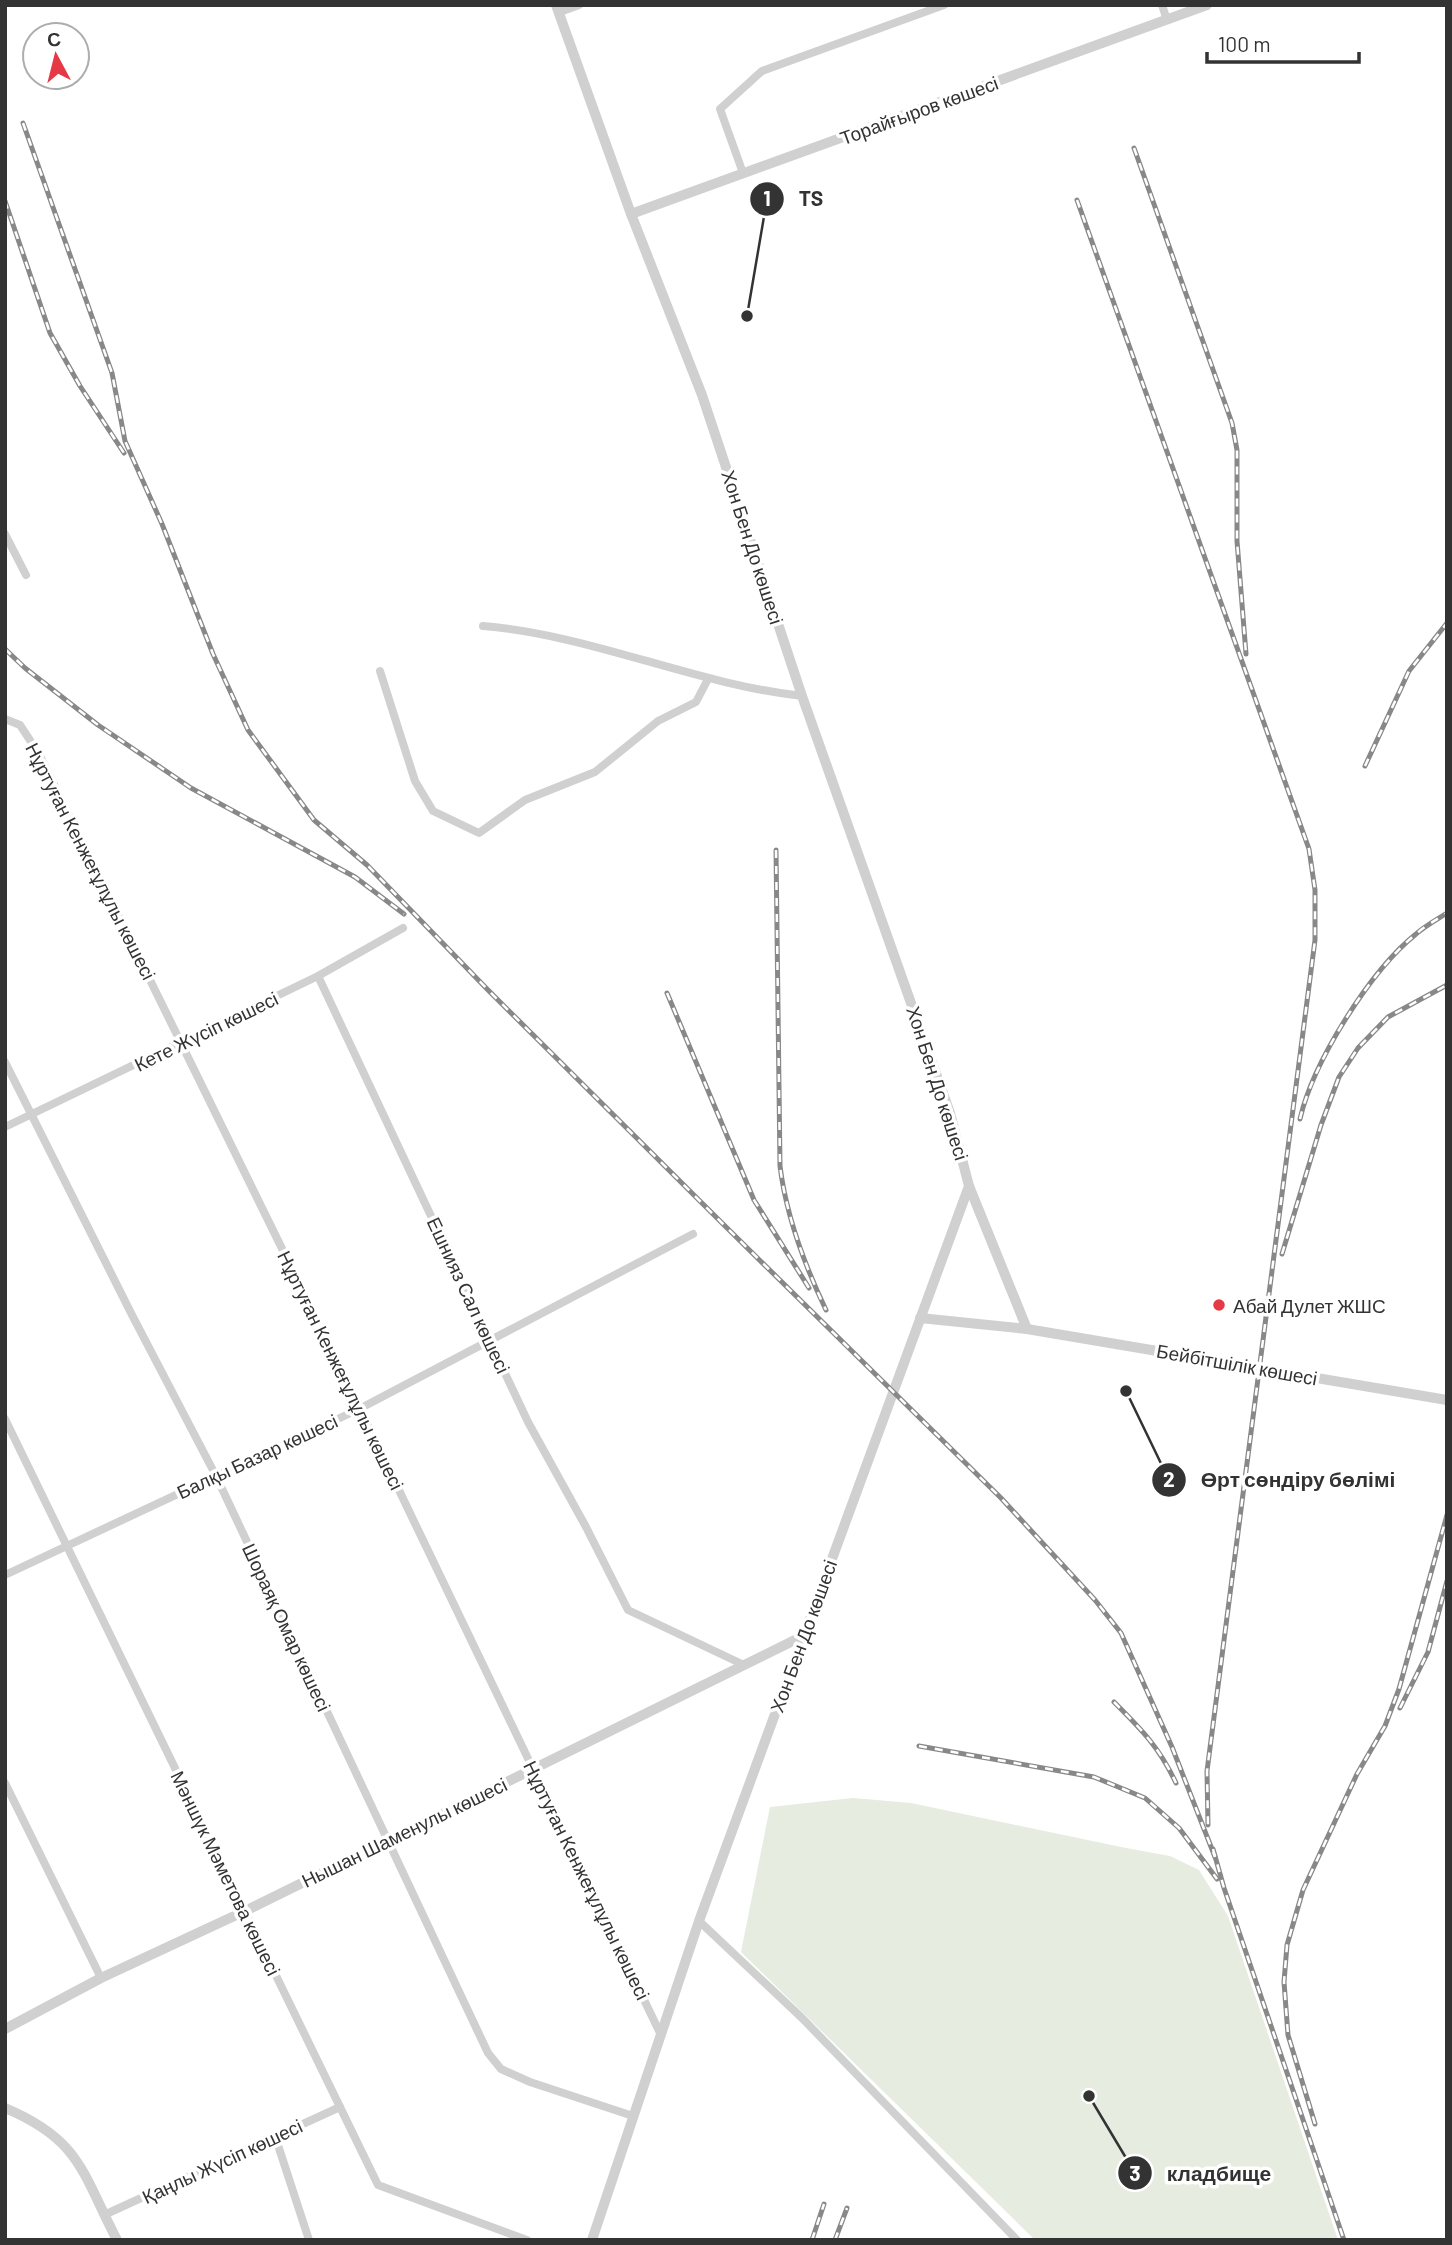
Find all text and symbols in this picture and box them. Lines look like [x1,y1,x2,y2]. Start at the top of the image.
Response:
north arrow [21,21,91,91]
scale bar [1207,21,1359,65]
text: С [46,26,62,51]
text: 100 m [1218,31,1271,56]
street label: Торайғыров көшесі [837,71,1001,149]
callout: TS [750,178,838,220]
text: 1 [763,185,771,210]
text: TS [799,185,823,210]
street label: Хон Бен До көшесі [717,467,789,627]
street label: Нұртуған Кенжеғұлұлы көшесі [21,739,161,983]
street label: Кете Жүсіп көшесі [130,986,282,1076]
street label: Хон Бен До көшесі [902,1003,974,1163]
street label: Ешнияз Сал көшесі [423,1213,515,1377]
street label: Нұртуған Кенжеғұлұлы көшесі [273,1247,409,1493]
place label: Абай Дулет ЖШС [1233,1294,1386,1317]
marker: Абай Дулет ЖШС [1211,1297,1227,1313]
street label: Бейбітшілік көшесі [1155,1339,1319,1389]
street label: Балқы Базар көшесі [173,1409,341,1503]
callout: Өрт сөндіру бөлімі [1152,1459,1409,1501]
text: 2 [1163,1466,1175,1491]
text: Өрт сөндіру бөлімі [1201,1466,1395,1491]
street label: Шораяқ Омар көшесі [238,1539,336,1715]
street label: Хон Бен До көшесі [765,1557,841,1715]
street label: Нұртуған Кенжеғұлұлы көшесі [519,1757,655,2003]
street label: Мәншүк Мәметова көшесі [166,1767,286,1979]
street label: Нышан Шаменулы көшесі [298,1772,510,1892]
street label: Қаңлы Жүсіп көшесі [138,2114,306,2208]
callout: кладбище [1118,2152,1285,2194]
text: 3 [1129,2160,1141,2185]
text: кладбище [1167,2160,1271,2185]

